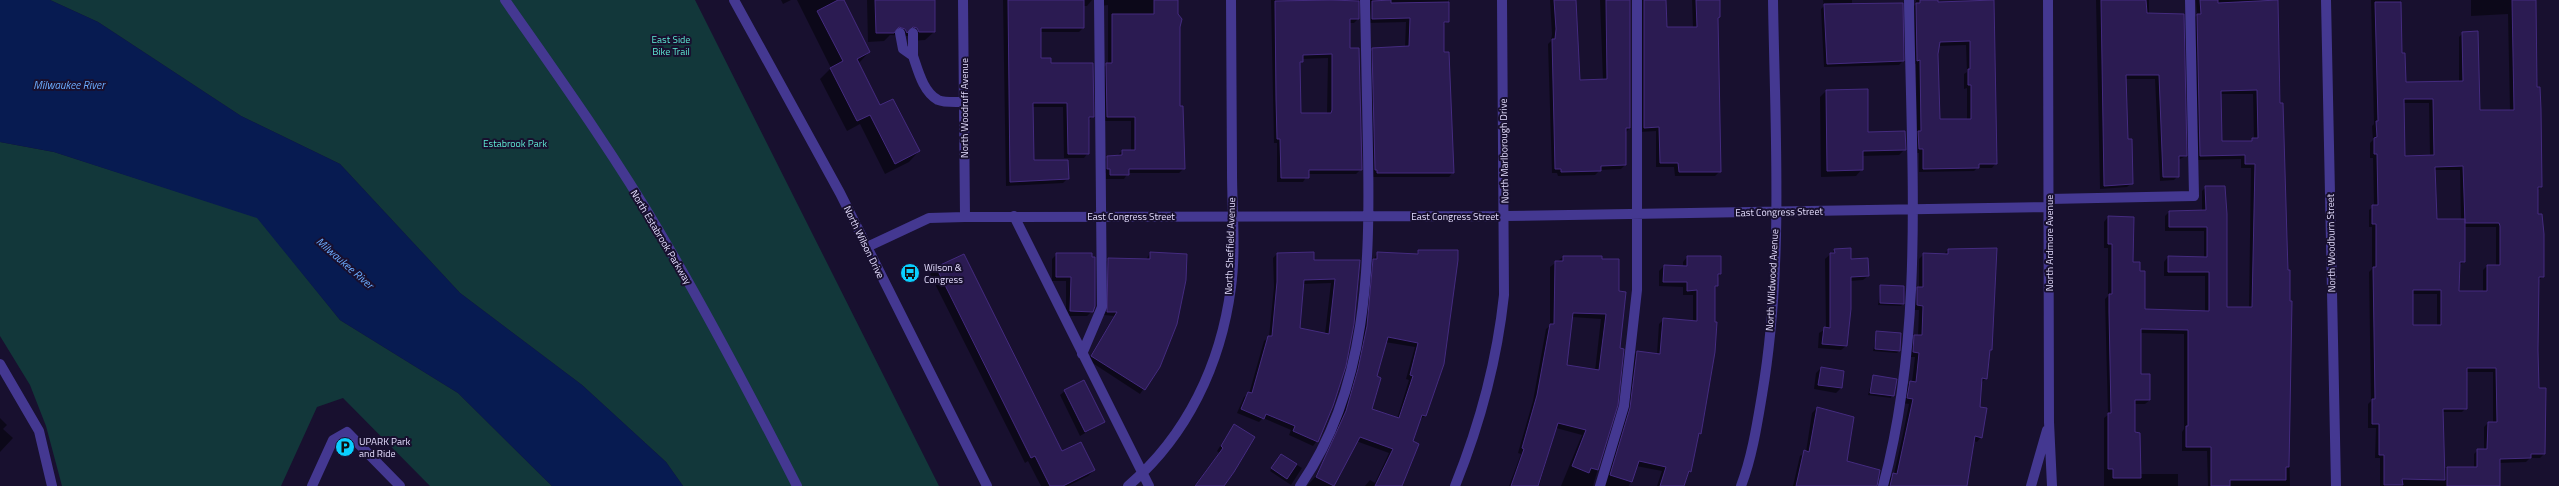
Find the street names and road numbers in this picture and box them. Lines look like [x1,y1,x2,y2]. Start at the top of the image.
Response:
street label: North Woodruff Avenue [957,58,972,158]
street label: North Marlborough Drive [1496,98,1512,204]
street label: North Estabrook Parkway [627,187,695,287]
street label: North Woodburn Street [2323,193,2339,292]
street label: North Ardmore Avenue [2042,195,2057,291]
street label: North Sheffield Avenue [1221,197,1239,295]
street label: North Wilson Drive [840,203,888,281]
street label: East Congress Street [1735,204,1823,220]
street label: East Congress Street [1087,209,1175,224]
street label: East Congress Street [1411,209,1499,224]
street label: North Wildwood Avenue [1762,229,1782,331]

